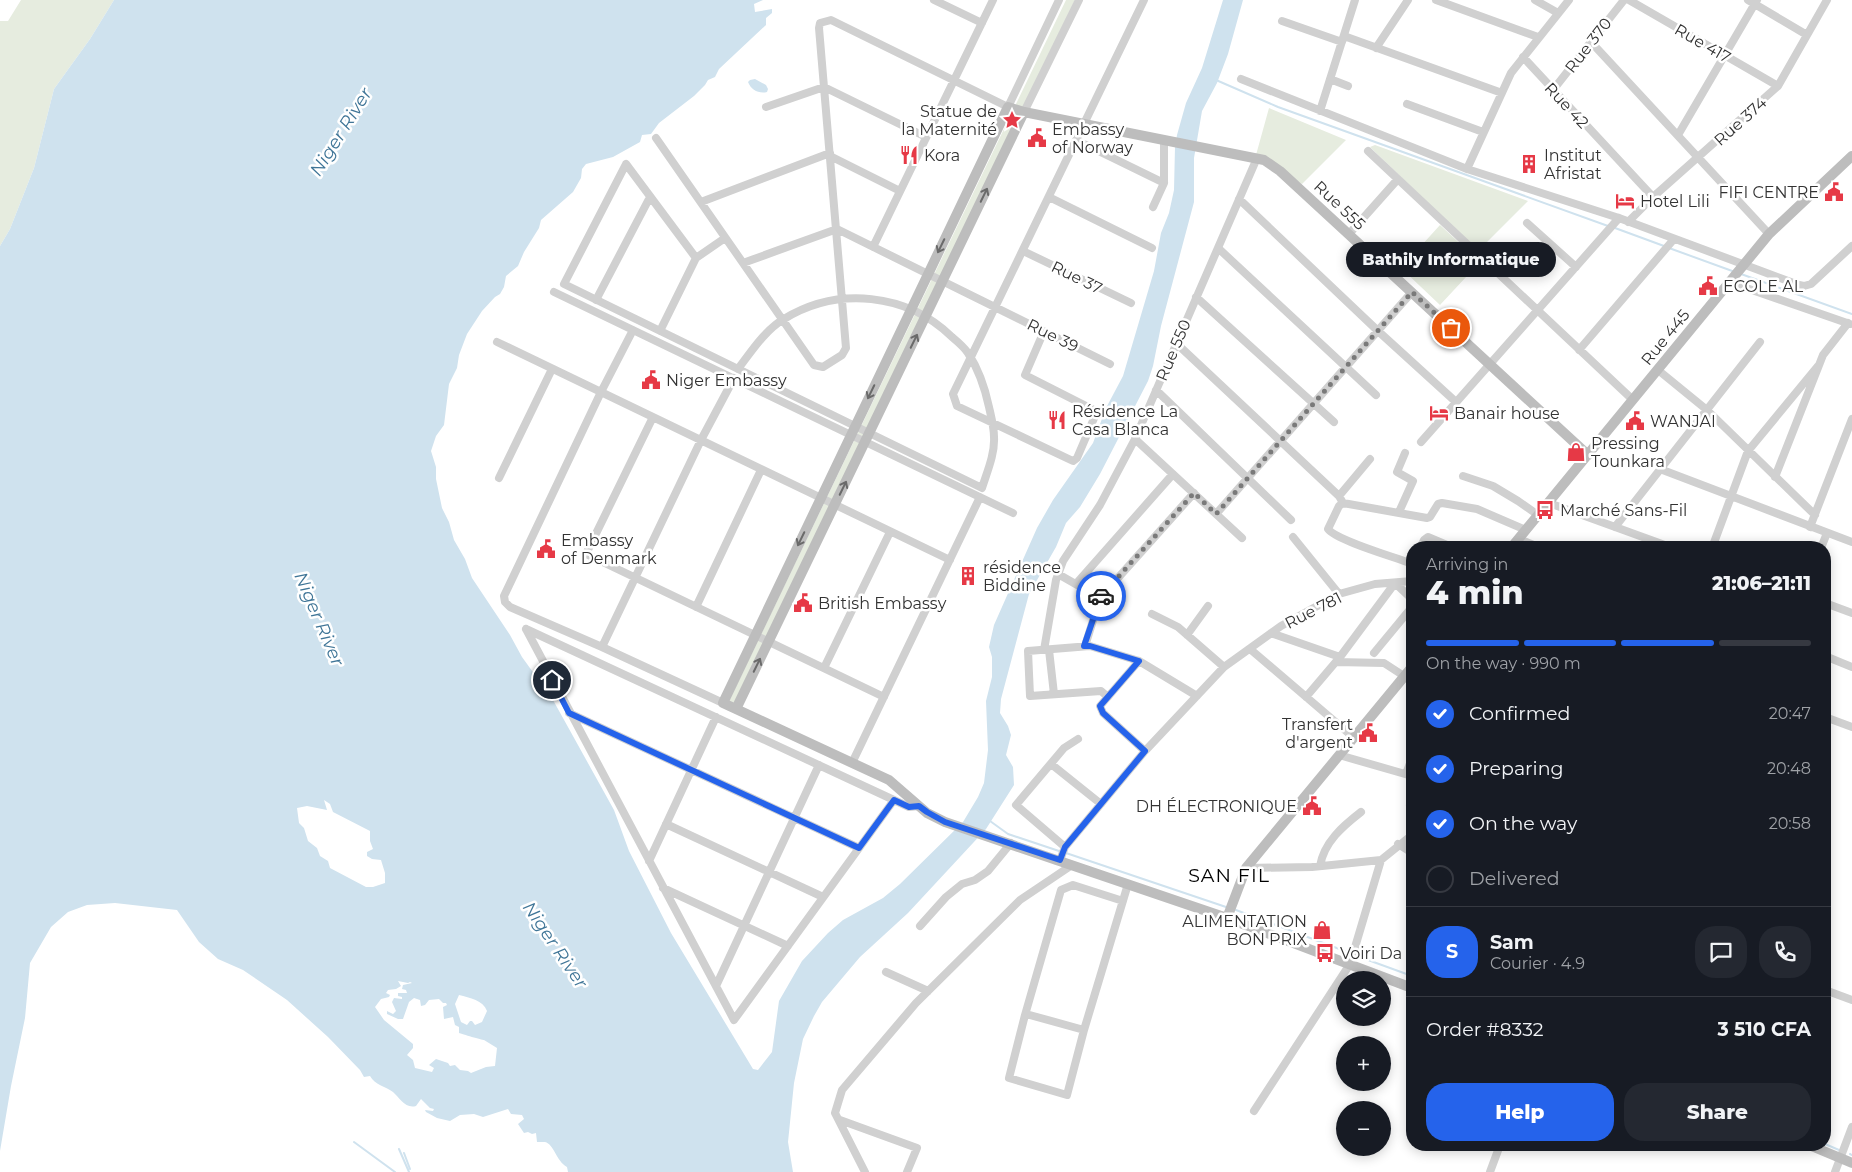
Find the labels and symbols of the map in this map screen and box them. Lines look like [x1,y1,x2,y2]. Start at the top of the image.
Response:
street label: Rue 370 [1561,14,1616,77]
street label: Rue 417 [1671,20,1734,67]
street label: Rue 42 [1541,78,1593,132]
water label: Niger River [305,83,377,180]
street label: Rue 374 [1710,93,1771,150]
place label: Statue de la Maternité [901,102,997,139]
place icon: Statue de la Maternité [1001,109,1023,131]
place label: Embassy of Norway [1052,120,1133,157]
public building icon: Embassy of Norway [1026,127,1048,149]
restaurant icon: Kora [898,144,920,166]
place label: Kora [924,146,960,165]
place label: Institut Afristat [1544,146,1602,183]
building icon: Institut Afristat [1518,153,1540,175]
street label: Rue 555 [1310,177,1369,234]
public building icon: FIFI CENTRE [1823,181,1845,203]
place label: FIFI CENTRE [1718,183,1819,202]
one-way arrow [980,188,989,203]
hotel icon: Hotel Lili [1614,190,1636,212]
place label: Hotel Lili [1640,192,1710,211]
one-way arrow [936,238,946,253]
callout: Bathily Informatique [1346,243,1556,278]
street label: Rue 37 [1048,257,1105,298]
public building icon: ECOLE AL [1697,275,1719,297]
place label: ECOLE AL [1723,277,1804,296]
street label: Rue 445 [1637,306,1694,369]
pin [1430,307,1472,349]
street label: Rue 39 [1024,315,1082,356]
street label: Rue 550 [1152,317,1195,384]
one-way arrow [909,334,919,349]
public building icon: Niger Embassy [640,369,662,391]
place label: Niger Embassy [666,371,787,390]
one-way arrow [866,385,876,400]
place label: Résidence La Casa Blanca [1072,402,1178,439]
hotel icon: Banair house [1428,402,1450,424]
place label: Banair house [1454,404,1560,423]
restaurant icon: Résidence La Casa Blanca [1046,409,1068,431]
public building icon: WANJAI [1624,410,1646,432]
place label: WANJAI [1650,412,1716,431]
place label: Pressing Tounkara [1591,434,1665,471]
shop icon: Pressing Tounkara [1565,441,1587,463]
one-way arrow [838,480,848,495]
bus stop icon: Marché Sans-Fil [1534,499,1556,521]
place label: Marché Sans-Fil [1560,501,1687,520]
place label: Embassy of Denmark [561,531,657,568]
one-way arrow [796,531,805,546]
public building icon: Embassy of Denmark [535,538,557,560]
place label: résidence Biddine [983,558,1061,595]
building icon: résidence Biddine [957,565,979,587]
water label: Niger River [289,569,349,670]
courier [1076,571,1126,621]
street label: Rue 781 [1282,588,1345,633]
public building icon: British Embassy [792,592,814,614]
place label: British Embassy [818,594,947,613]
one-way arrow [753,658,762,673]
pin [531,659,573,701]
place label: Transfert d'argent [1282,715,1354,752]
public building icon: Transfert d'argent [1357,722,1379,744]
public building icon: DH ÉLECTRONIQUE [1301,795,1323,817]
place label: DH ÉLECTRONIQUE [1136,797,1297,816]
district label: SAN FIL [1188,864,1270,887]
water label: Niger River [518,897,593,993]
place label: ALIMENTATION BON PRIX [1182,912,1308,949]
shop icon: ALIMENTATION BON PRIX [1311,919,1333,941]
bus stop icon: Voiri Da [1314,942,1336,964]
place label: Voiri Da [1340,944,1402,963]

